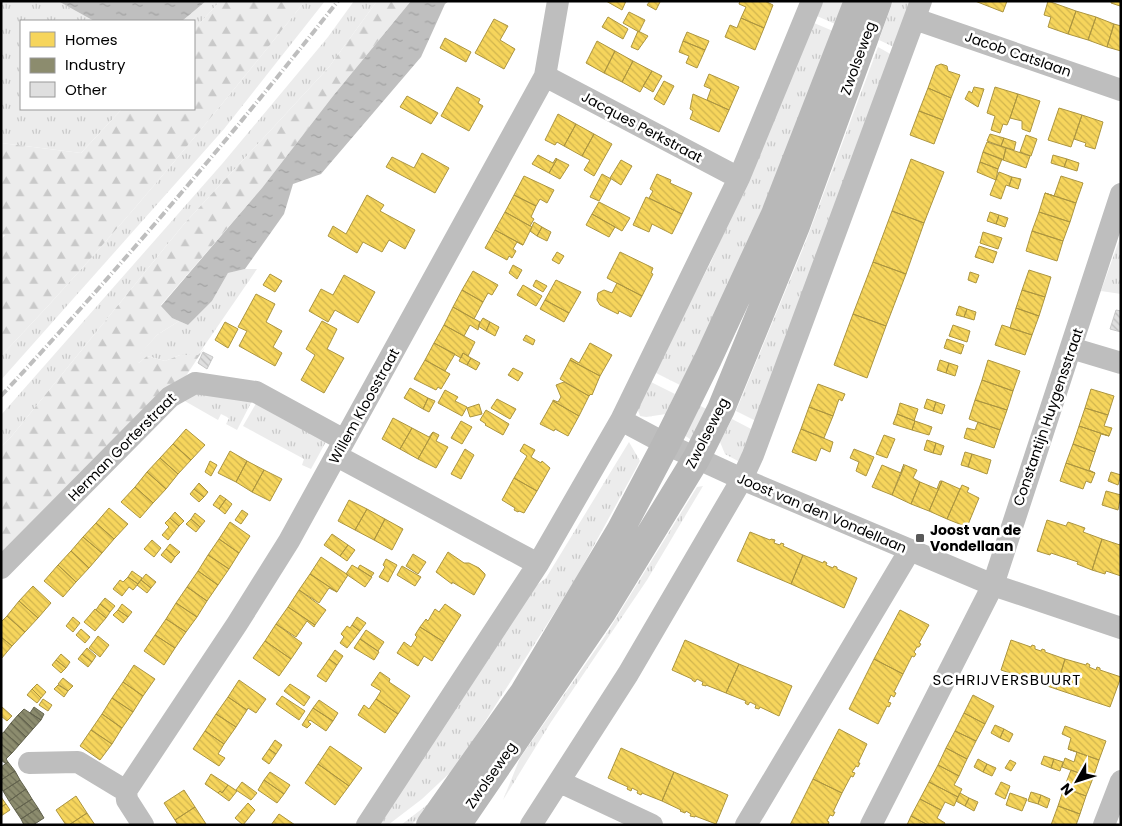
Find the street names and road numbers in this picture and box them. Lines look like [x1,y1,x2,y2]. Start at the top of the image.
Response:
street label: Zwolseweg [835,18,881,98]
street label: Jacob Catslaan [962,26,1074,82]
street label: Jacques Perkstraat [578,87,706,167]
street label: Constantijn Huygensstraat [1008,325,1088,509]
street label: Willem Kloosstraat [324,344,404,468]
street label: Herman Gorterstraat [63,388,181,506]
street label: Zwolseweg [681,394,733,472]
street label: Joost van den Vondellaan [734,468,910,558]
street label: Zwolseweg [461,738,521,812]

